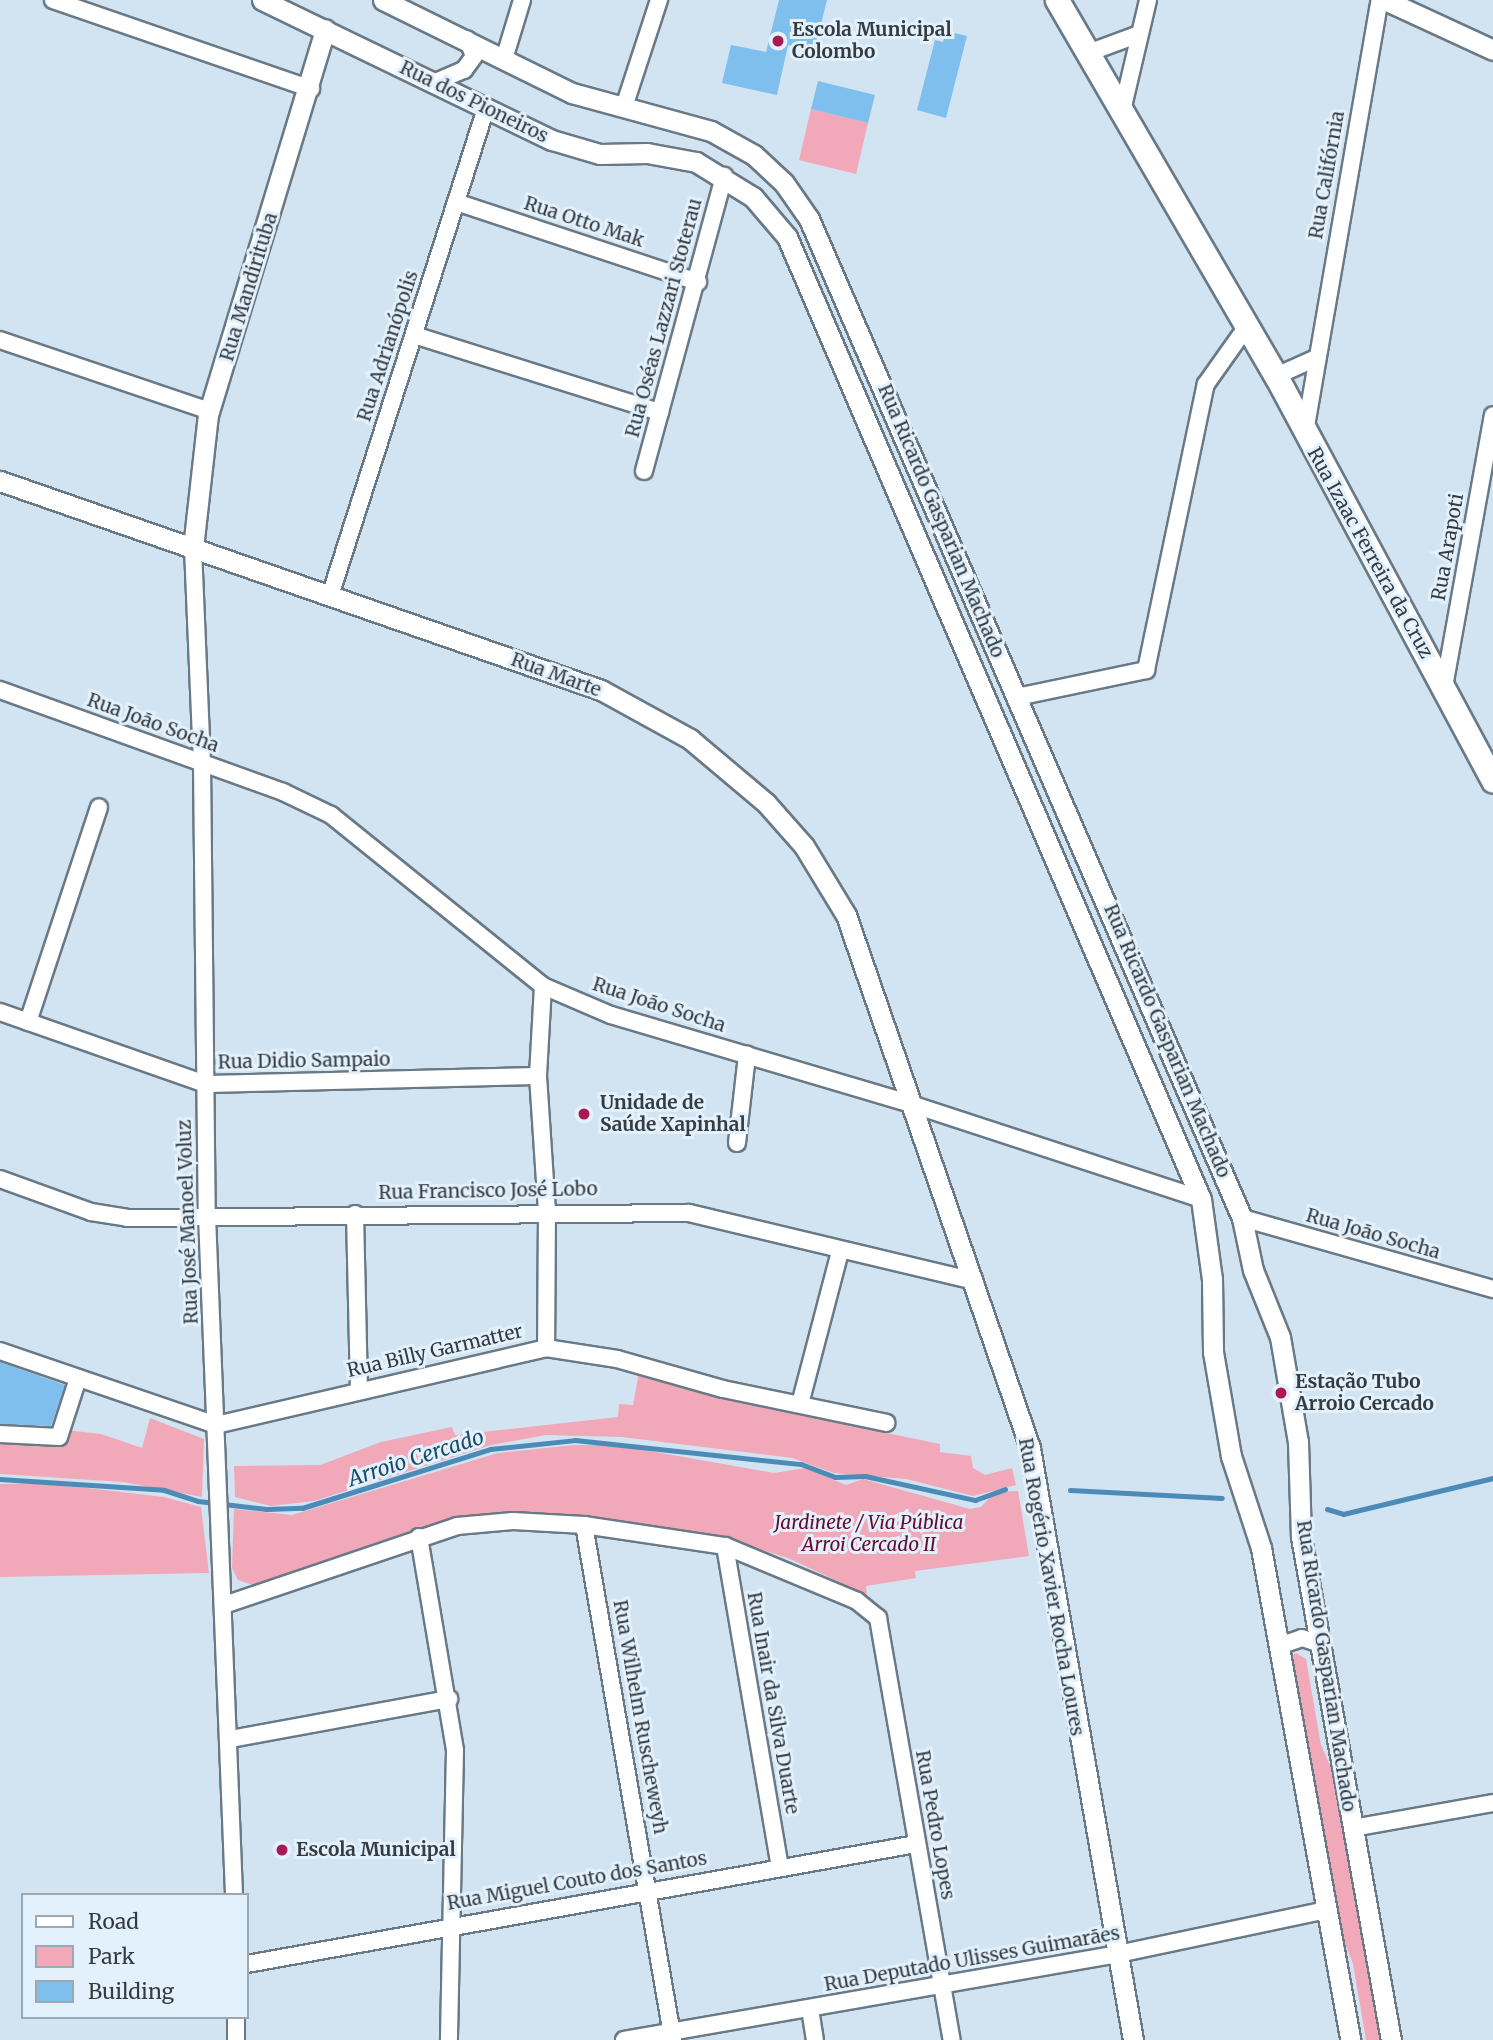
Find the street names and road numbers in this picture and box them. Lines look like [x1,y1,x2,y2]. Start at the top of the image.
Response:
street label: Rua dos Pioneiros [396,56,552,148]
street label: Rua Califórnia [1305,109,1349,241]
street label: Rua Otto Mak [521,192,647,252]
street label: Rua Oséas Lazzari Stoterau [621,196,707,440]
street label: Rua Mandirituba [216,210,282,364]
street label: Rua Adrianópolis [353,268,423,424]
street label: Rua Ricardo Gasparian Machado [873,381,1009,661]
street label: Rua Izaac Ferreira da Cruz [1302,444,1438,662]
street label: Rua Arapoti [1427,492,1469,602]
street label: Rua Marte [508,648,604,702]
street label: Rua João Socha [84,689,222,757]
street label: Rua Ricardo Gasparian Machado [1099,901,1235,1181]
street label: Rua João Socha [590,973,728,1037]
street label: Rua Didio Sampaio [218,1048,390,1074]
street label: Rua José Manoel Voluz [173,1119,203,1325]
street label: Rua Francisco José Lobo [378,1178,598,1204]
street label: Rua João Socha [1303,1204,1443,1264]
street label: Rua Billy Garmatter [345,1320,525,1382]
street label: Rua Rogério Xavier Rocha Loures [1014,1436,1088,1738]
street label: Rua Ricardo Gasparian Machado [1292,1519,1360,1813]
street label: Rua Inair da Silva Duarte [742,1590,804,1816]
street label: Rua Wilhelm Ruscheweyh [608,1598,672,1836]
street label: Rua Pedro Lopes [911,1748,959,1902]
street label: Rua Miguel Couto dos Santos [445,1847,709,1915]
street label: Rua Deputado Ulisses Guimarães [822,1922,1122,1996]

